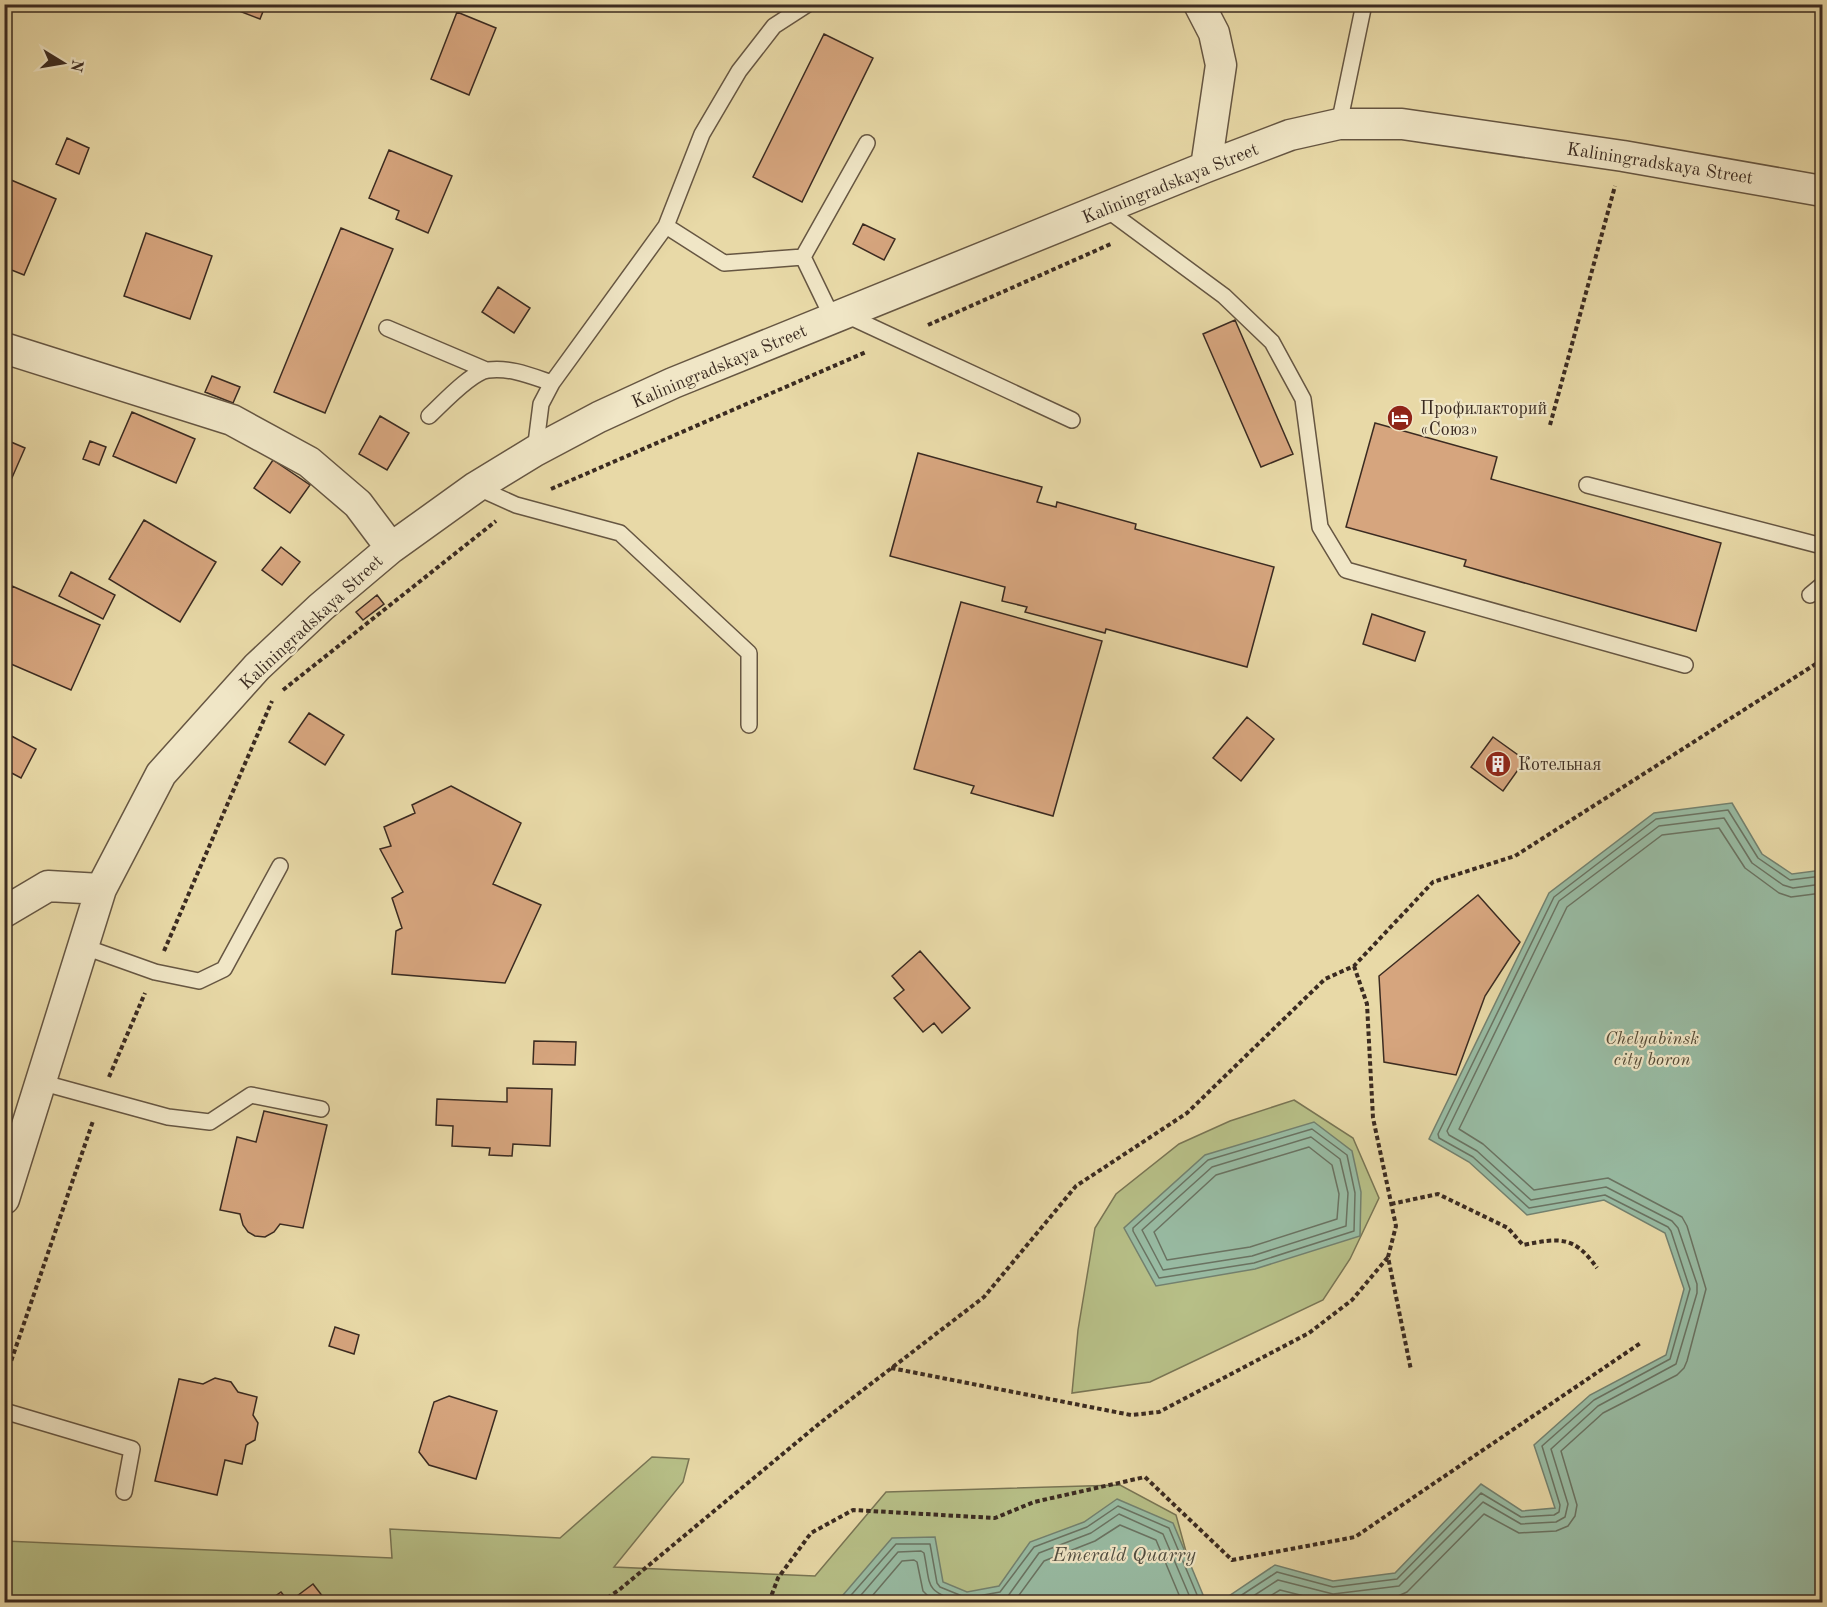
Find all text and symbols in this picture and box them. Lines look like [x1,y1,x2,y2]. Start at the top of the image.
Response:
north arrow [33,33,93,93]
text: N [67,58,85,74]
street label: Kaliningradskaya Street [1080,140,1261,228]
street label: Kaliningradskaya Street [1565,140,1754,188]
street label: Kaliningradskaya Street [629,322,810,412]
place label: Профилакторий «Союз» [1420,400,1547,439]
hotel icon: Профилакторий «Союз» [1385,403,1415,433]
street label: Kaliningradskaya Street [237,552,387,694]
building icon: Котельная [1483,749,1513,779]
place label: Котельная [1518,756,1601,774]
park label: Chelyabinsk city boron [1605,1030,1699,1069]
water label: Emerald Quarry [1051,1546,1196,1566]

